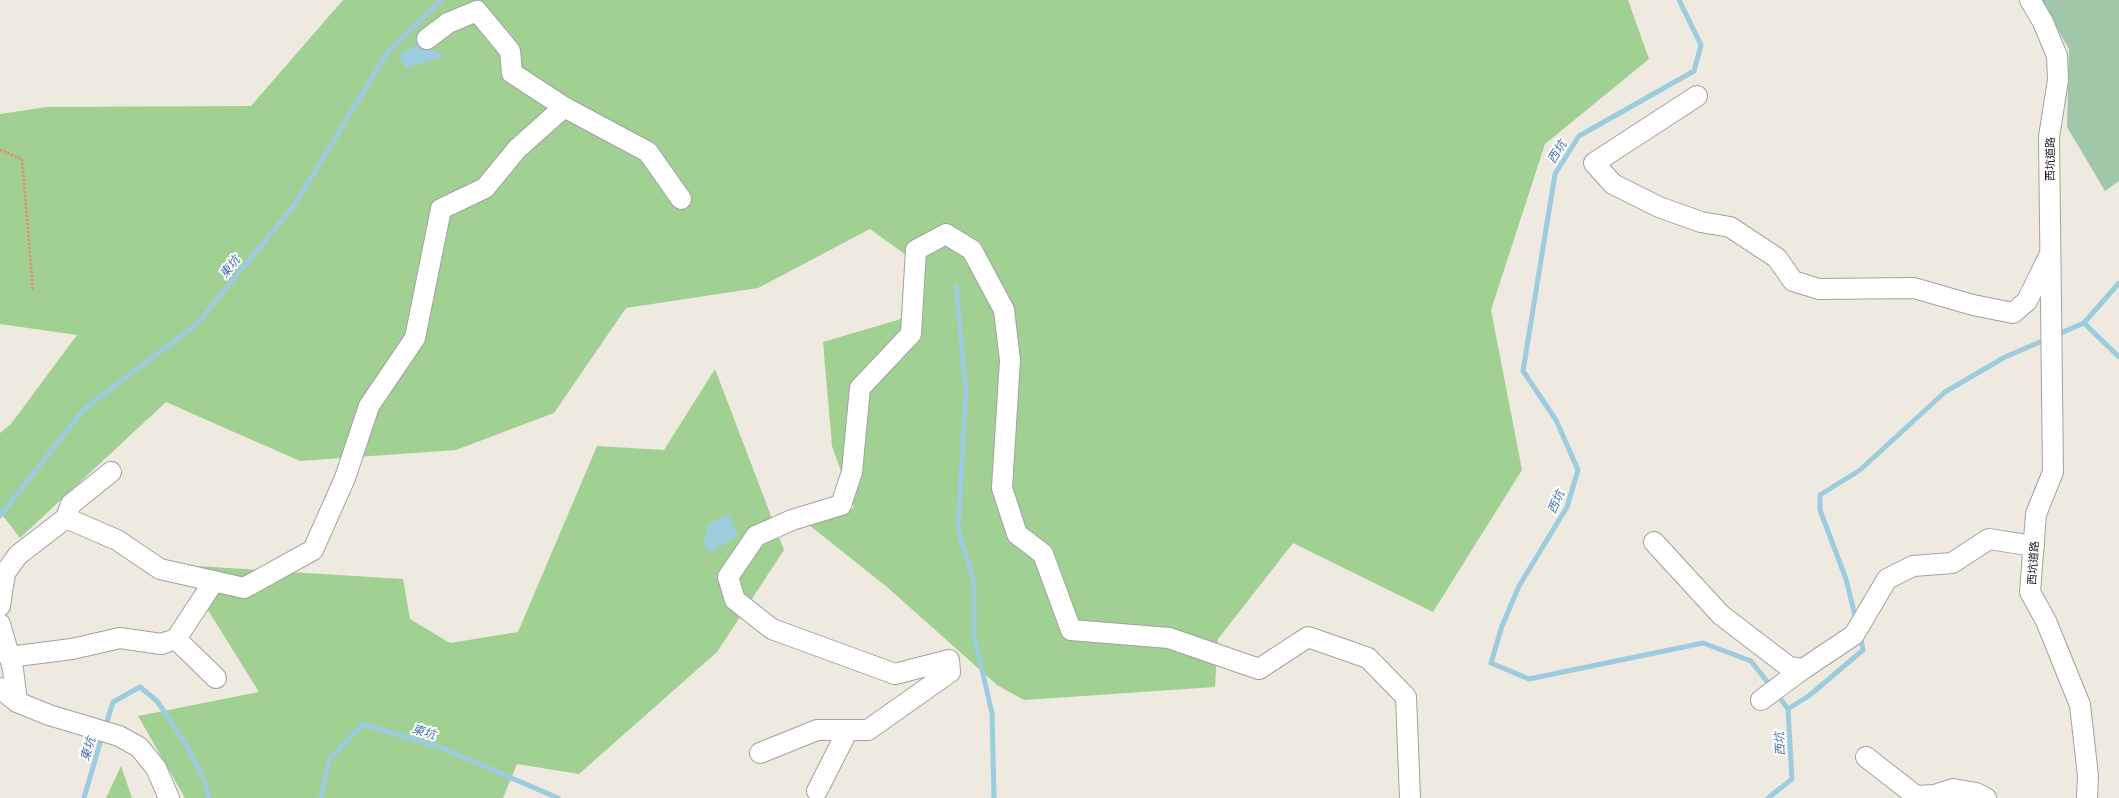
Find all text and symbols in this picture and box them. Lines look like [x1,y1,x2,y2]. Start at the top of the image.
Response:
water label: 西坑 [1544,136,1571,166]
street label: 西坑道路 [2043,137,2057,181]
water label: 東坑 [216,251,245,281]
water label: 西坑 [1544,486,1569,516]
street label: 西坑道路 [2024,541,2042,585]
water label: 東坑 [410,721,440,744]
water label: 西坑 [1771,730,1789,756]
water label: 東坑 [77,733,100,763]

